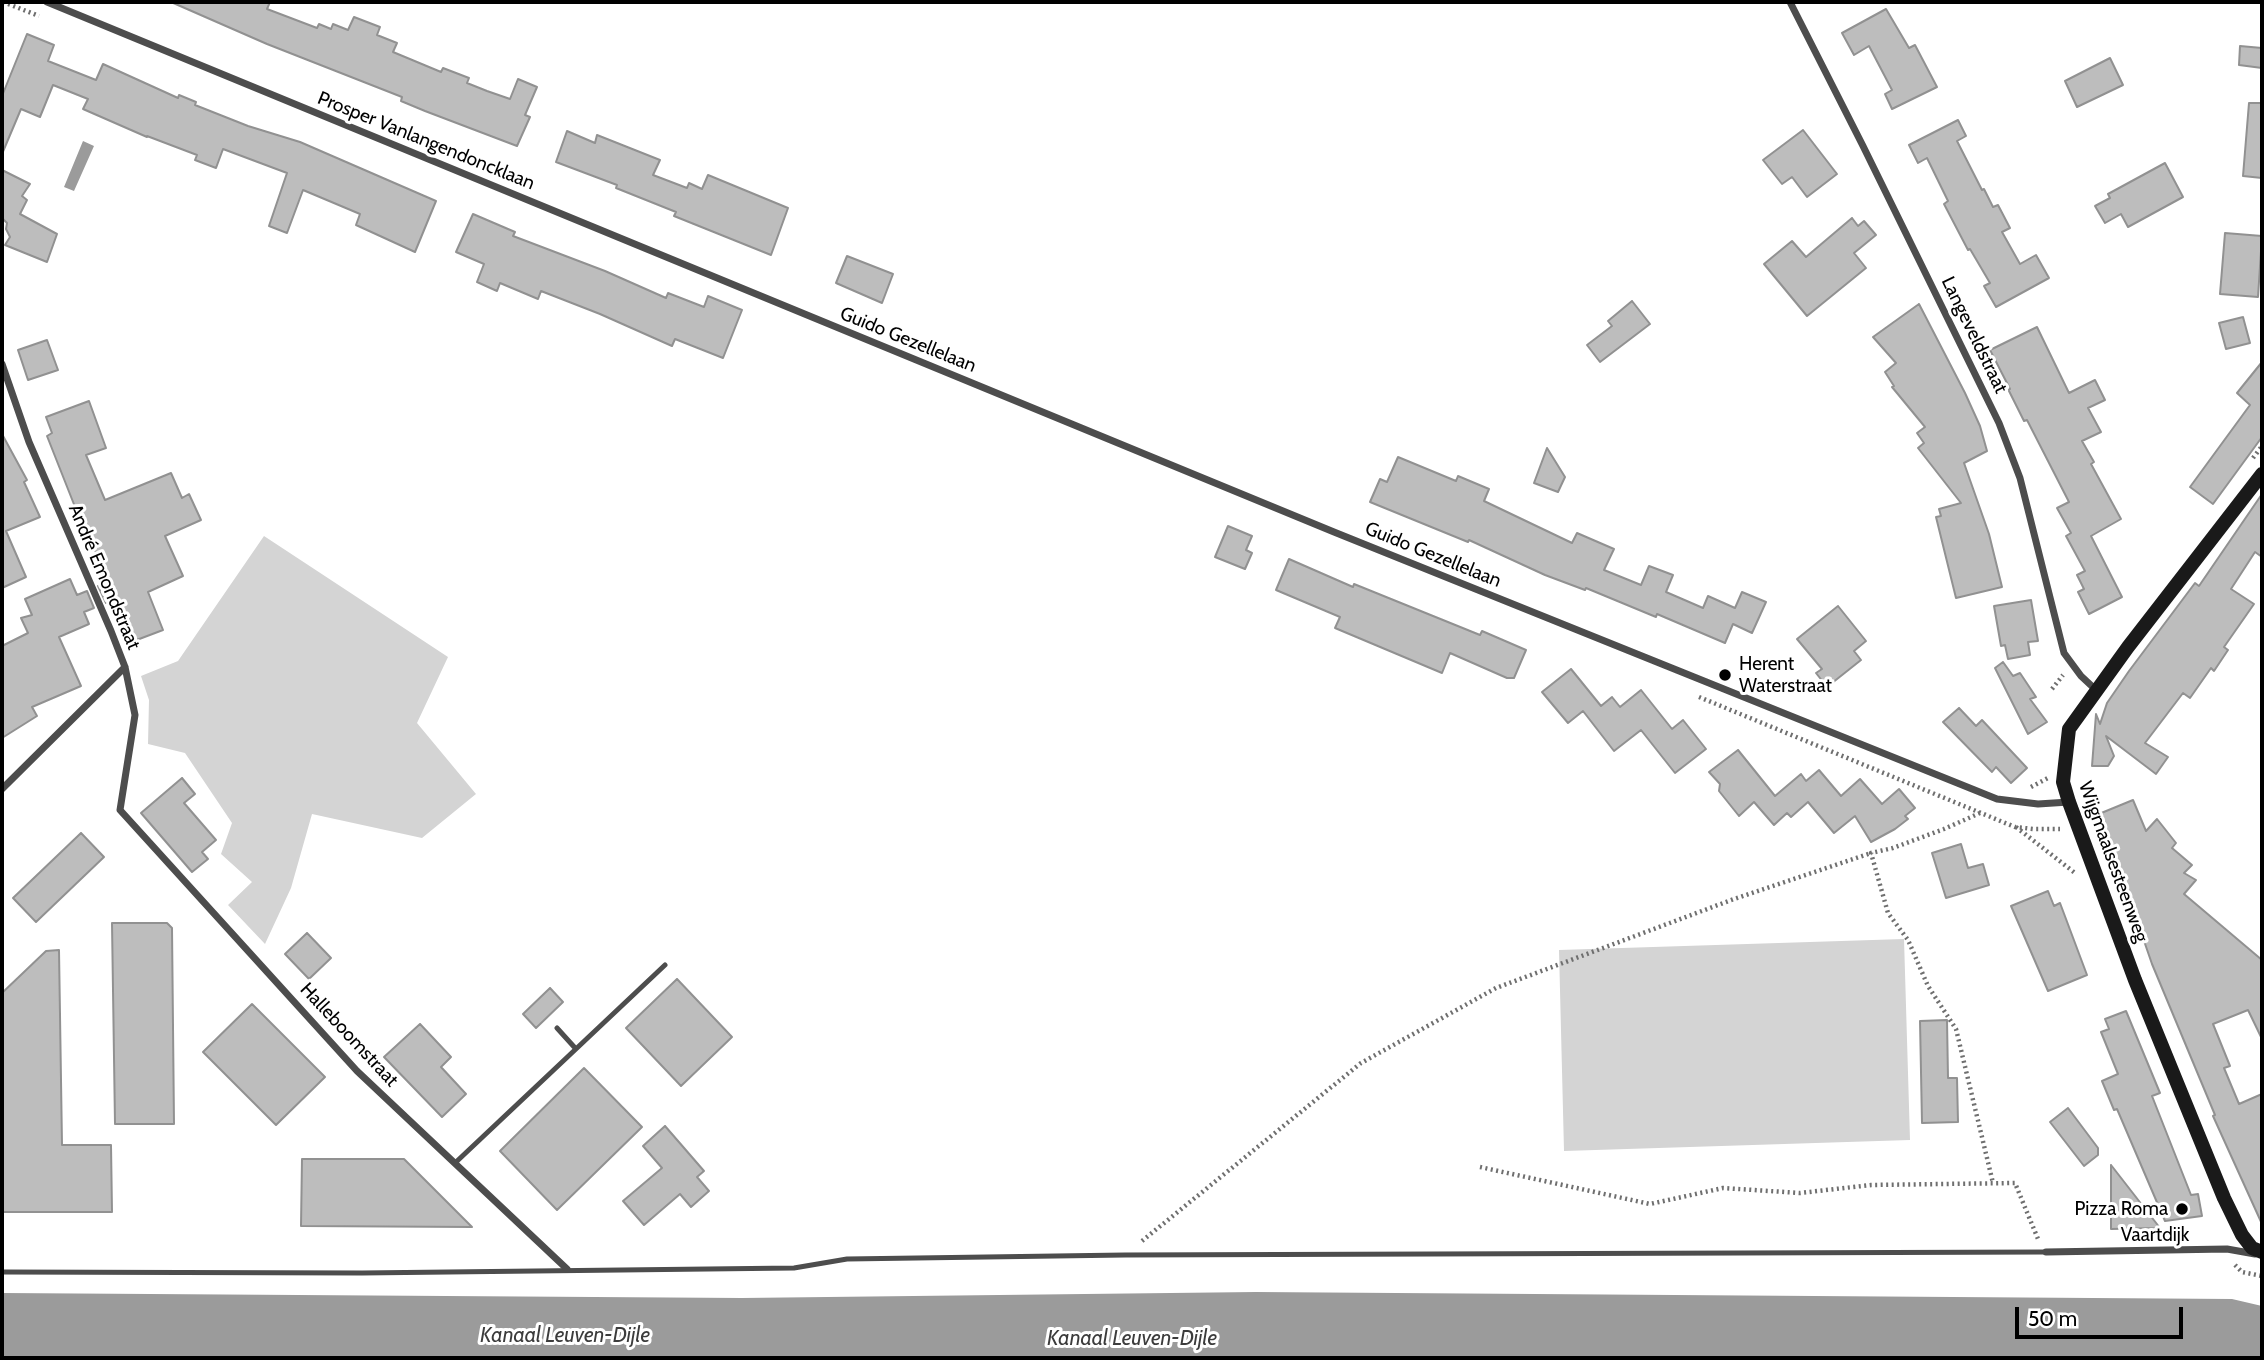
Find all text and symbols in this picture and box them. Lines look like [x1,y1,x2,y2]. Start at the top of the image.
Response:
street label: Prosper Vanlangendoncklaan [314,87,538,195]
street label: Langeveldstraat [1936,273,2012,397]
street label: Guido Gezellelaan [837,302,979,378]
street label: André Emondstraat [63,501,145,653]
street label: Guido Gezellelaan [1362,517,1504,593]
place label: Herent Waterstraat [1739,653,1832,697]
marker: Herent Waterstraat [1717,667,1733,683]
street label: Wijgmaalsesteenweg [2073,779,2153,945]
street label: Halleboomstraat [295,978,403,1092]
place label: Pizza Roma [2075,1198,2168,1220]
marker: Pizza Roma [2174,1201,2190,1217]
street label: Vaartdijk [2121,1224,2189,1246]
scale bar [2019,1294,2187,1338]
text: 50 m [2028,1306,2077,1331]
water label: Kanaal Leuven-Dijle [480,1323,650,1349]
water label: Kanaal Leuven-Dijle [1047,1326,1217,1352]

